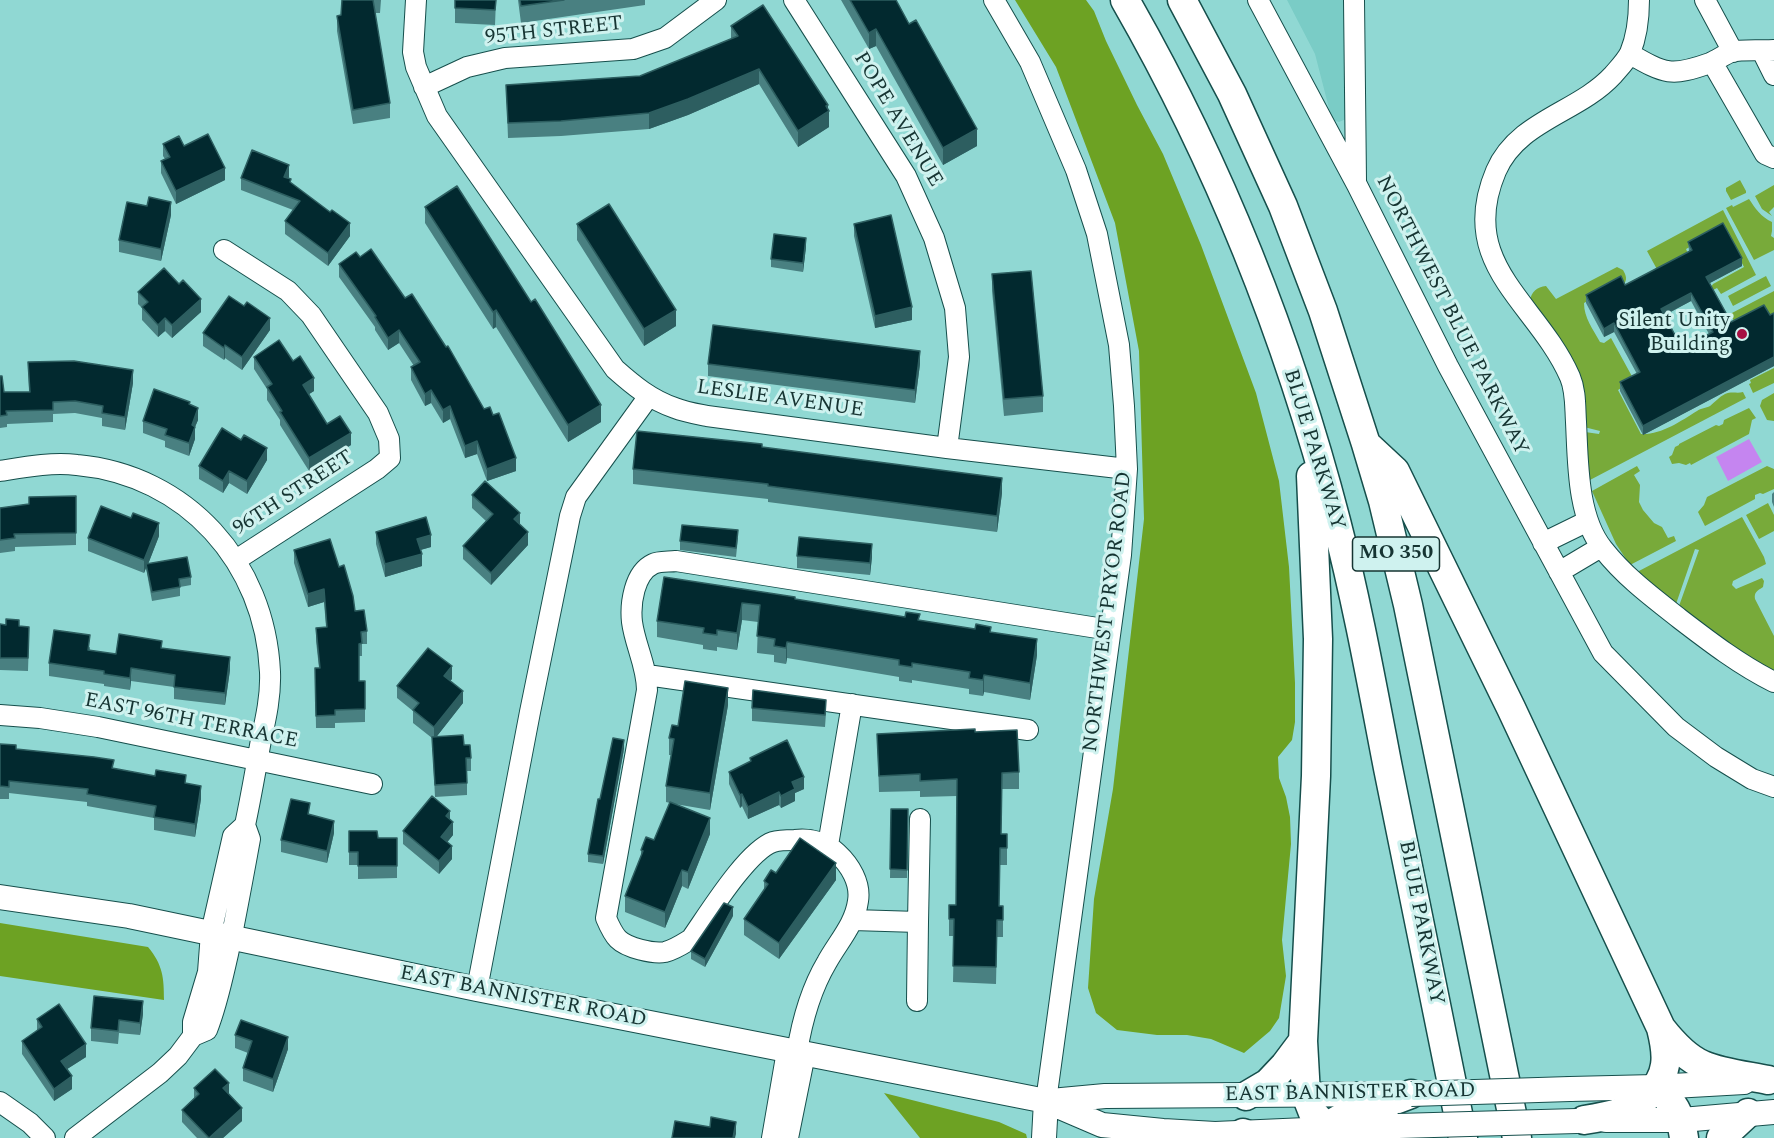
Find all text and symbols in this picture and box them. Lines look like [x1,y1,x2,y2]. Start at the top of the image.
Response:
street label: 95TH STREET [484,12,624,52]
street label: POPE AVENUE [847,48,947,192]
street label: NORTHWEST BLUE PARKWAY [1369,172,1533,460]
place label: Silent Unity Building [1618,309,1730,359]
marker: Silent Unity Building [1735,327,1749,341]
street label: BLUE PARKWAY [1276,366,1350,534]
street label: LESLIE AVENUE [695,376,865,424]
street label: 96TH STREET [229,446,359,542]
street label: NORTHWEST PRYOR ROAD [1079,470,1139,754]
road number: MO 350 [1352,537,1440,571]
street label: EAST 96TH TERRACE [82,689,300,755]
street label: BLUE PARKWAY [1392,838,1448,1008]
street label: EAST BANNISTER ROAD [397,962,649,1034]
street label: EAST BANNISTER ROAD [1224,1079,1476,1109]

